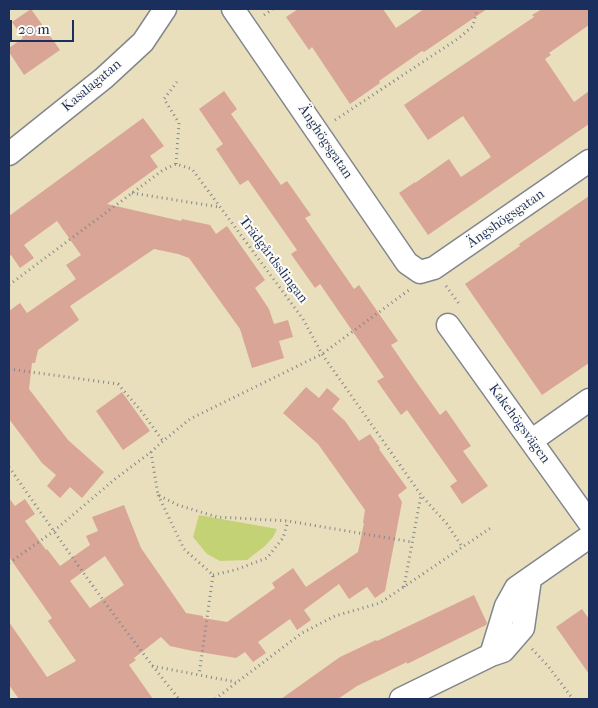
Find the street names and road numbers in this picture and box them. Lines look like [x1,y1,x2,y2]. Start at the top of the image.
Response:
street label: Kasalagatan [59,56,125,116]
street label: Änghögsgatan [294,102,356,182]
street label: Ängshögsgatan [464,186,548,252]
street label: Trädgårdsslingan [235,213,311,307]
street label: Kakehögsvägen [485,381,553,467]

